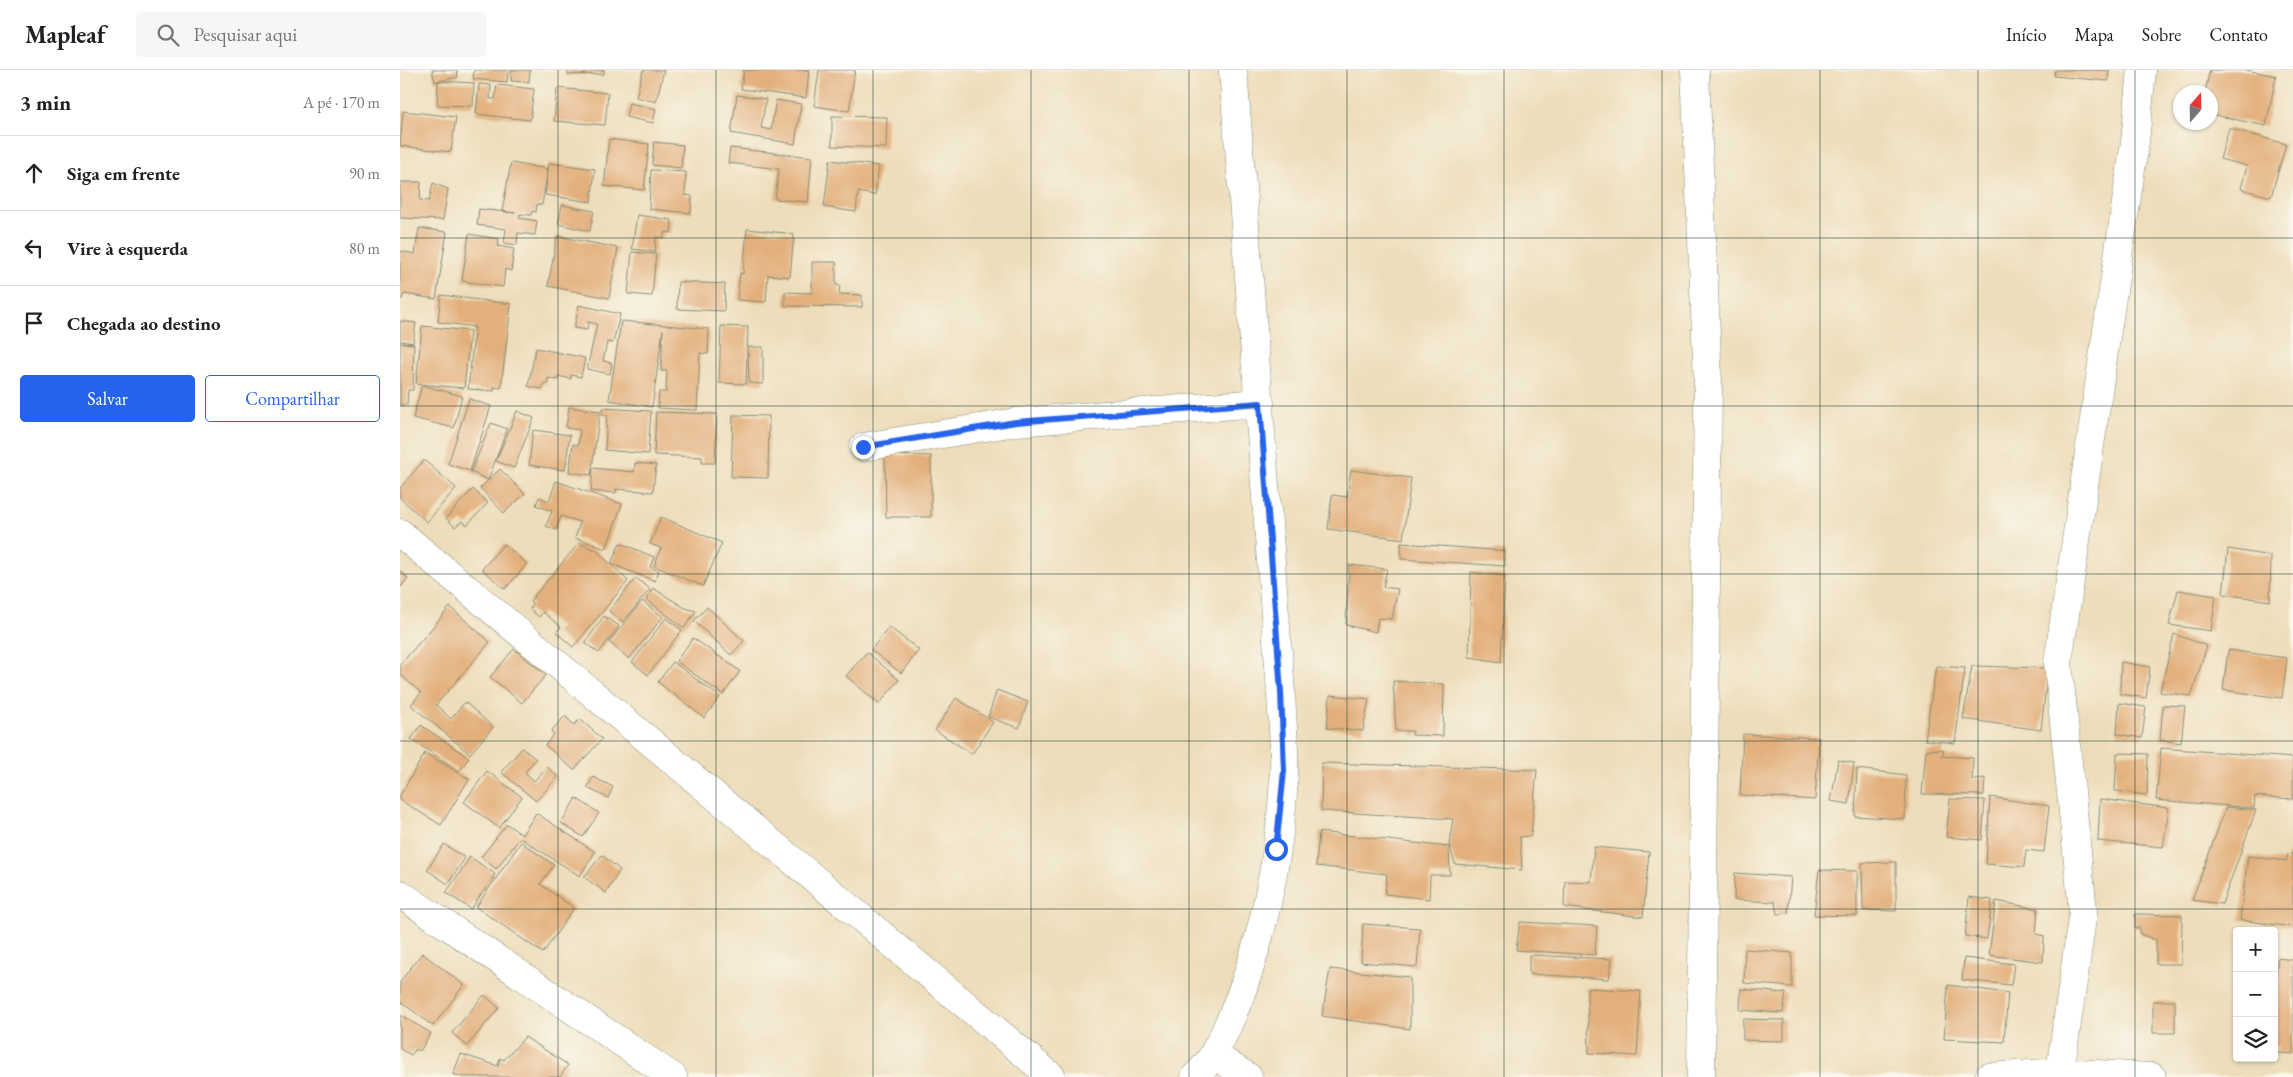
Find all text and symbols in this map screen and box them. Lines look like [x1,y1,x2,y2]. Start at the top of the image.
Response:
search box [136,12,486,57]
text: Mapleaf [25,19,106,50]
icon: search [154,21,182,49]
text: Pesquisar aqui [194,22,297,47]
text: Início [2006,23,2047,46]
text: Mapa [2075,23,2114,46]
text: Sobre [2142,23,2181,46]
text: Contato [2209,23,2268,46]
north arrow [2173,85,2218,130]
text: 3 min [20,89,71,116]
text: A pé · 170 m [303,92,380,113]
icon: ahead [20,159,48,187]
text: Siga em frente [67,161,180,186]
text: 90 m [349,163,380,184]
icon: left [20,234,48,262]
text: Vire à esquerda [67,236,188,261]
text: 80 m [349,238,380,259]
icon: arrive [20,309,48,337]
text: Chegada ao destino [67,311,221,336]
button: Salvar [20,375,195,422]
button: Compartilhar [205,375,380,422]
route end [852,436,875,459]
route start [1265,838,1288,861]
map controls [2233,927,2278,1062]
button: + [2233,927,2278,972]
button: − [2233,972,2278,1017]
button: layers [2233,1017,2278,1062]

